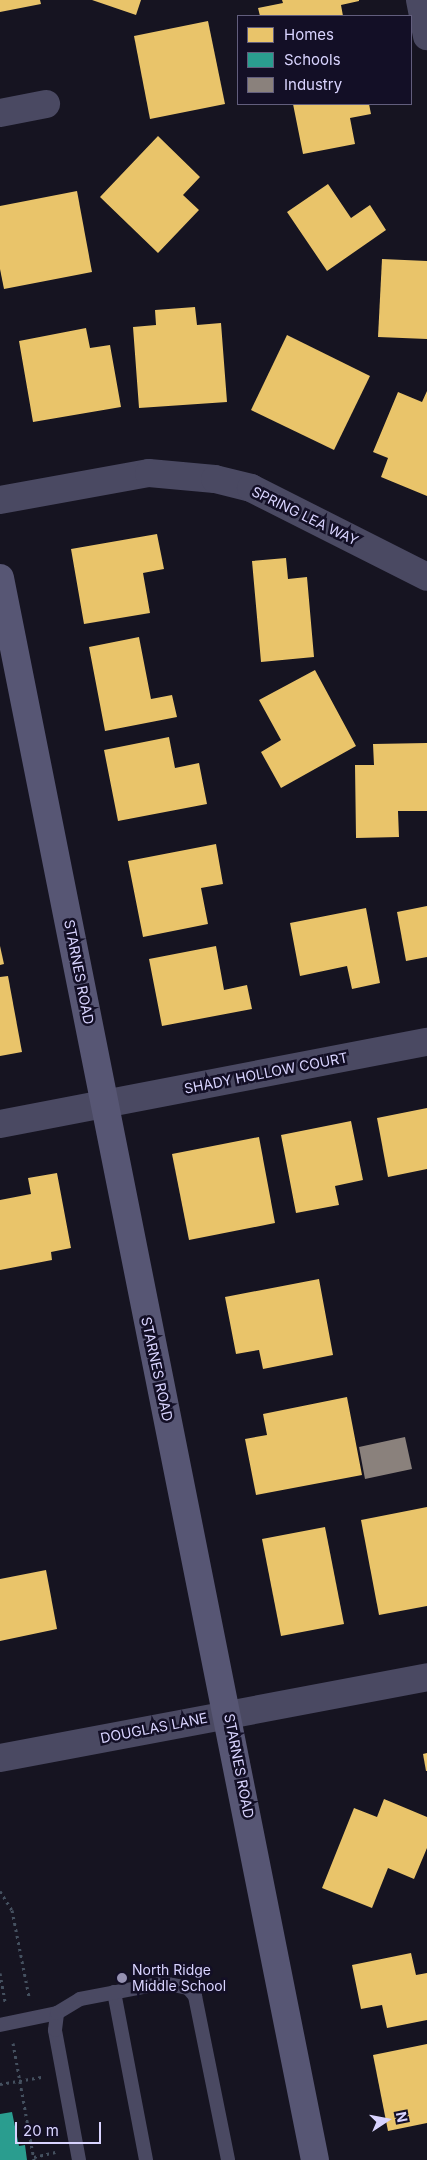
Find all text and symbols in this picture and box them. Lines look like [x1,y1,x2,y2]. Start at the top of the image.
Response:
legend [237,15,412,105]
text: Homes [284,25,334,44]
text: Schools [284,50,341,69]
text: Industry [284,75,342,94]
street label: SPRING LEA WAY [249,483,361,549]
street label: STARNES ROAD [61,918,97,1026]
street label: SHADY HOLLOW COURT [183,1049,349,1097]
street label: STARNES ROAD [138,1315,176,1423]
street label: DOUGLAS LANE [99,1709,209,1747]
street label: STARNES ROAD [221,1712,257,1820]
place label: North Ridge Middle School [132,1962,226,1994]
marker: North Ridge Middle School [116,1972,128,1984]
north arrow [362,2095,412,2145]
text: N [393,2110,412,2124]
scale bar [18,2112,104,2144]
text: 20 m [23,2121,59,2140]

